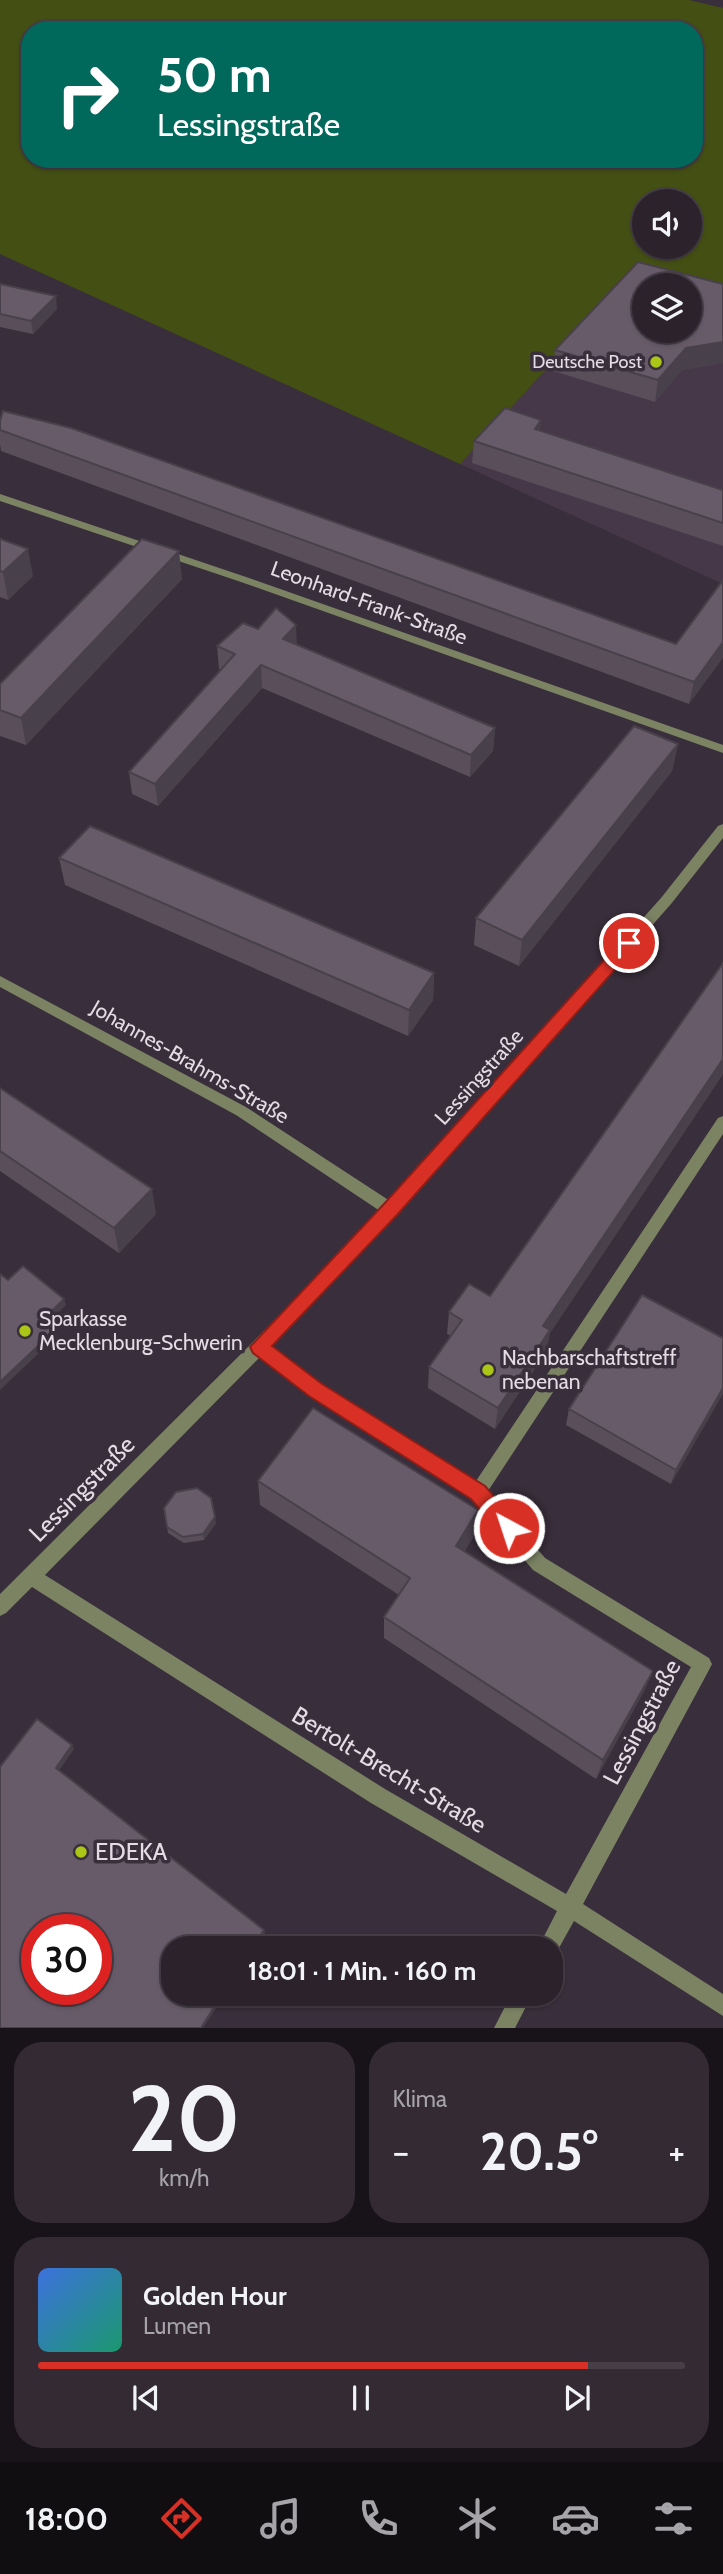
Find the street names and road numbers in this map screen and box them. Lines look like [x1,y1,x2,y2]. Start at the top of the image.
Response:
street label: Leonhard-Frank-Straße [268,555,471,650]
street label: Johannes-Brahms-Straße [86,994,294,1129]
street label: Lessingstraße [429,1023,528,1130]
street label: Lessingstraße [23,1430,140,1547]
street label: Lessingstraße [597,1654,687,1789]
street label: Bertolt-Brecht-Straße [287,1700,492,1839]

